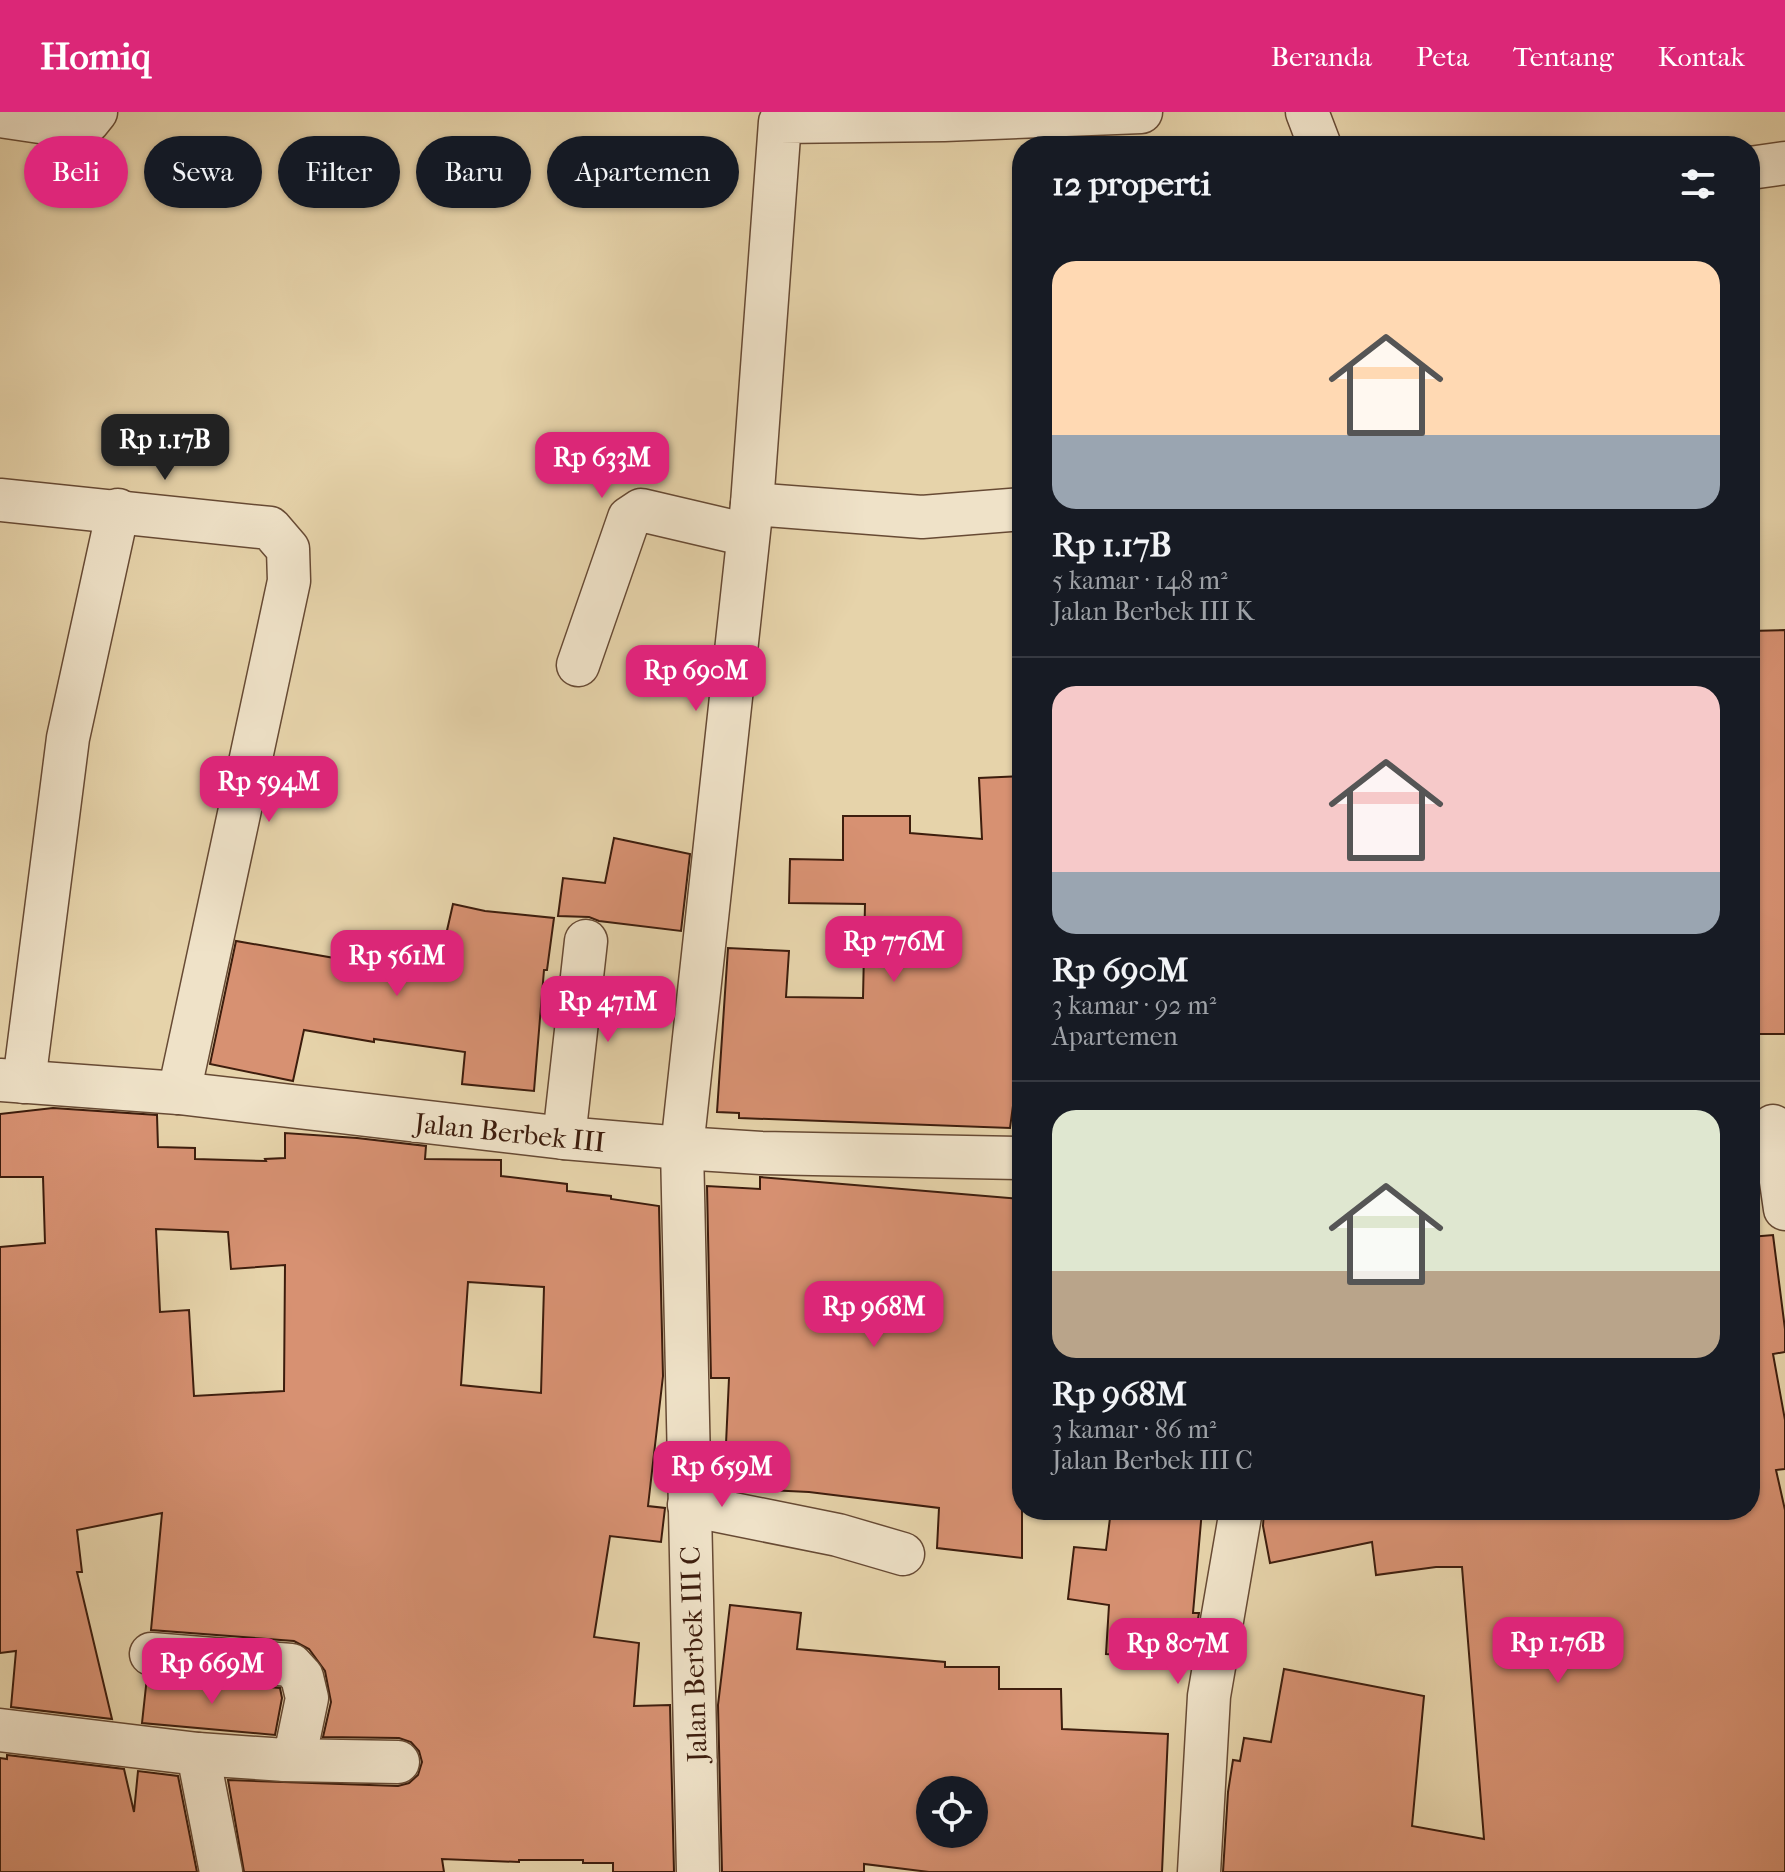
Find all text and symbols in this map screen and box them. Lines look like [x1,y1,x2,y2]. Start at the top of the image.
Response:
text: Homiq [40,34,151,79]
text: Beranda [1271,40,1372,73]
text: Peta [1416,40,1469,73]
text: Tentang [1513,40,1614,73]
text: Kontak [1658,40,1745,73]
chip: Beli [24,136,128,208]
chip: Sewa [144,136,262,208]
chip: Filter [278,136,400,208]
chip: Baru [416,136,531,208]
chip: Apartemen [547,136,739,208]
icon: filters [1676,162,1720,206]
text: 12 properti [1052,164,1211,204]
icon: home [1314,313,1458,457]
pin: Rp 1.17B [82,414,248,482]
text: Rp 1.17B [119,424,211,455]
pin: Rp 633M [528,432,676,500]
text: Rp 633M [553,442,651,473]
text: Rp 1.17B [1052,525,1172,565]
text: 5 kamar · 148 m² [1052,565,1227,596]
text: Jalan Berbek III K [1052,596,1254,627]
pin: Rp 690M [622,645,770,713]
text: Rp 690M [644,655,748,686]
icon: home [1314,738,1458,882]
pin: Rp 594M [195,756,343,824]
text: Rp 594M [218,766,320,797]
pin: Rp 776M [820,916,968,984]
text: Rp 776M [843,926,945,957]
pin: Rp 561M [323,930,471,998]
text: Rp 561M [349,940,445,971]
text: Rp 690M [1052,950,1188,990]
pin: Rp 471M [534,976,682,1044]
text: Rp 471M [559,986,657,1017]
text: 3 kamar · 92 m² [1052,990,1216,1021]
text: Apartemen [1052,1021,1178,1052]
street label: Jalan Berbek III [411,1106,607,1159]
icon: home [1314,1162,1458,1306]
pin: Rp 968M [800,1281,948,1349]
text: Rp 968M [822,1291,926,1322]
text: Rp 968M [1052,1374,1187,1414]
text: 3 kamar · 86 m² [1052,1414,1216,1445]
pin: Rp 659M [648,1441,796,1509]
text: Jalan Berbek III C [1052,1445,1253,1476]
text: Rp 659M [671,1451,773,1482]
street label: Jalan Berbek III C [673,1545,714,1765]
pin: Rp 1.76B [1475,1617,1641,1685]
pin: Rp 807M [1104,1618,1252,1686]
text: Rp 1.76B [1511,1627,1605,1658]
text: Rp 807M [1127,1628,1229,1659]
pin: Rp 669M [138,1638,286,1706]
text: Rp 669M [160,1648,264,1679]
map controls [916,1776,988,1848]
button: locate [916,1776,988,1848]

